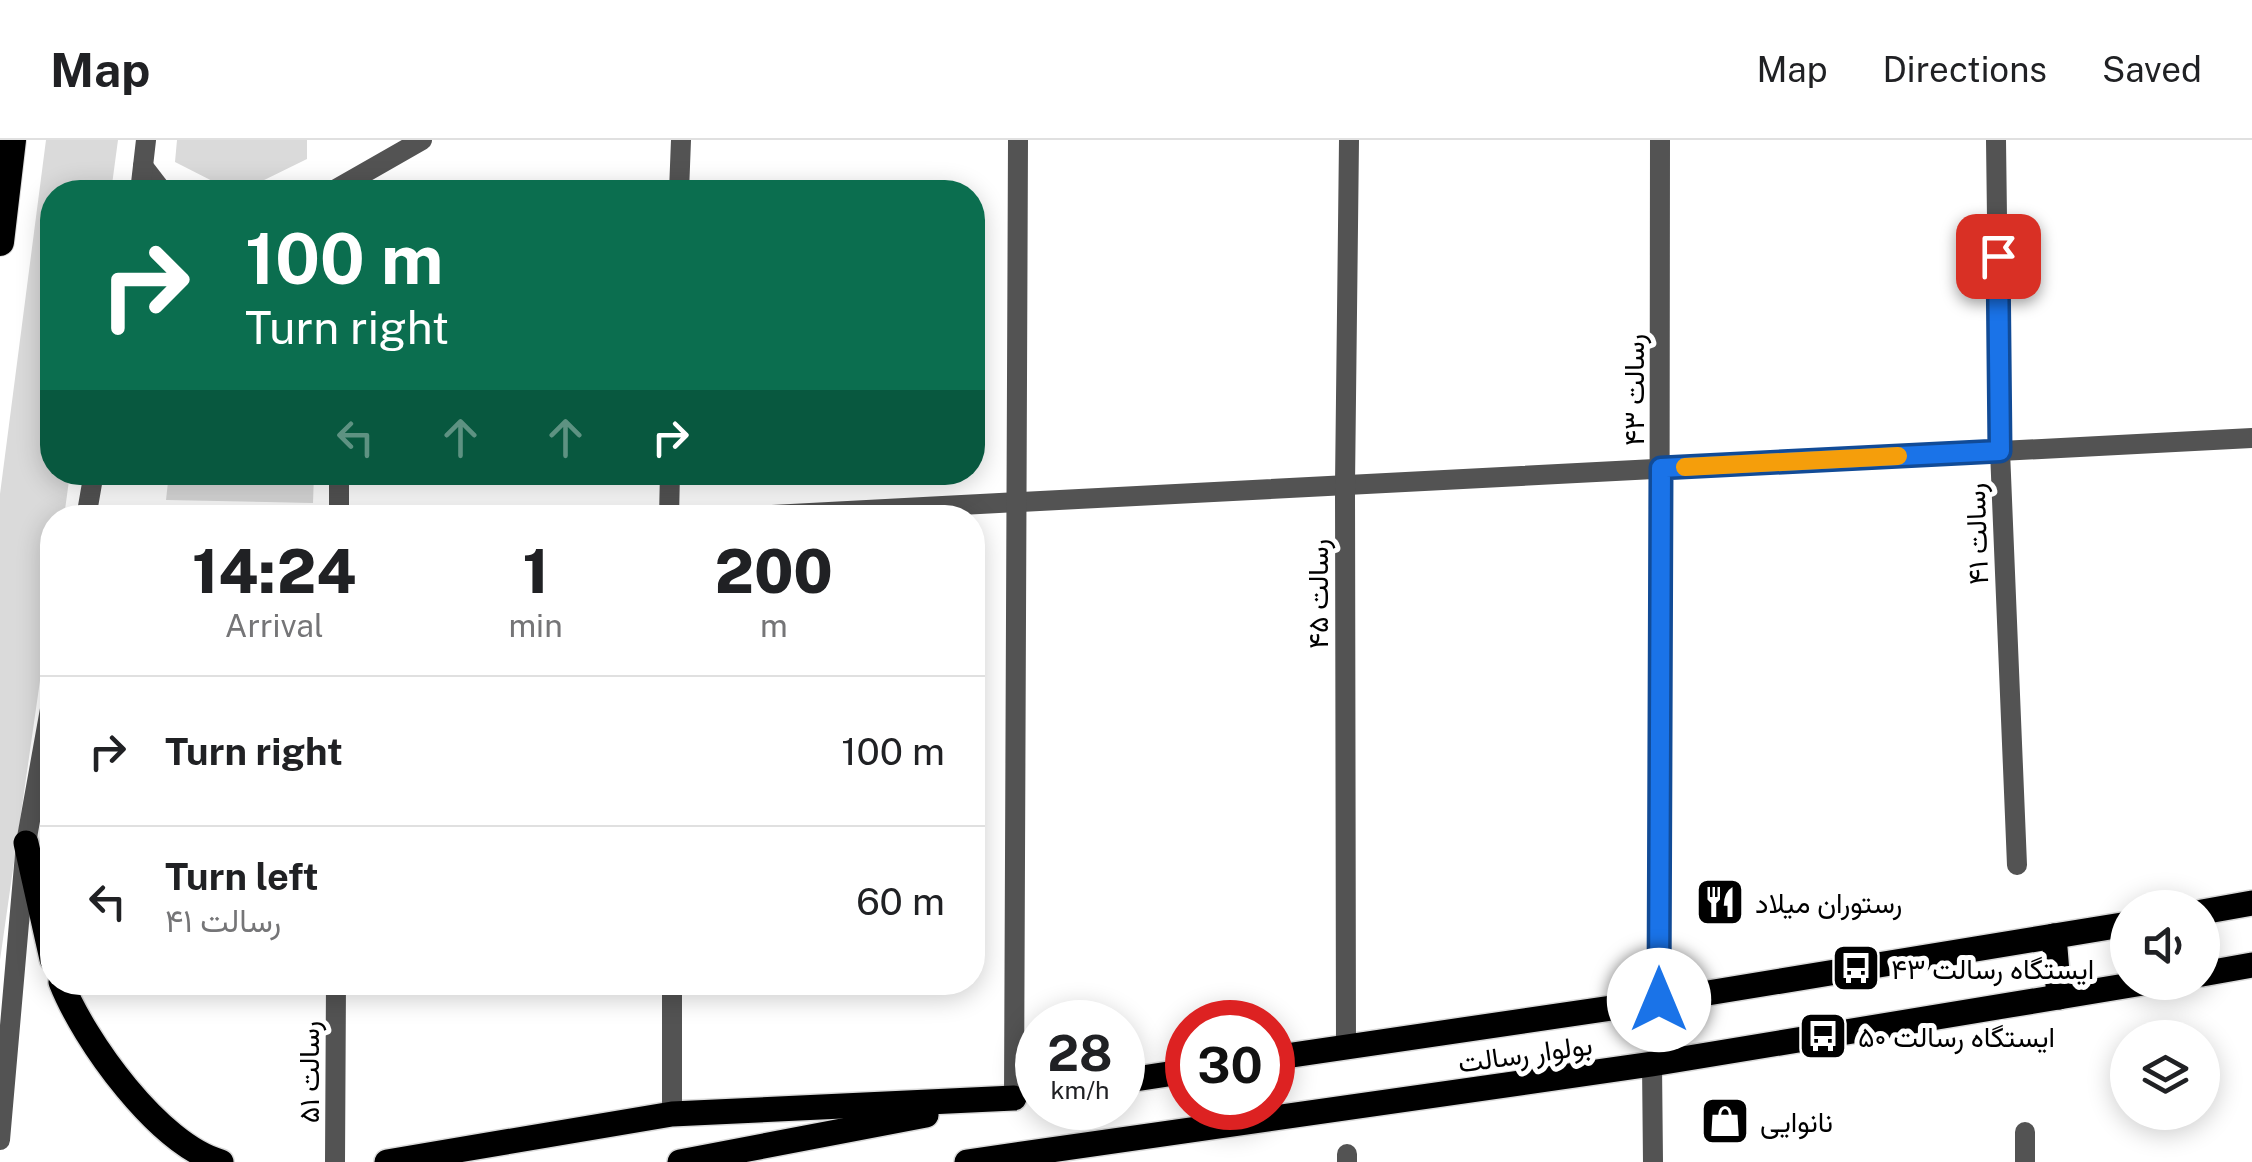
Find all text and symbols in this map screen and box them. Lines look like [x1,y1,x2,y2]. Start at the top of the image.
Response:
text: Map [50,41,150,98]
text: Map [1756,49,1827,90]
text: Directions [1882,49,2047,90]
text: Saved [2102,49,2202,90]
pin [1956,214,2041,299]
text: 100 m [245,217,443,300]
icon: right [80,220,210,350]
icon: arrive [1971,229,2026,284]
text: Turn right [245,301,449,354]
street label: رسالت ۴۳ [1617,334,1652,446]
icon: left [328,410,383,465]
icon: ahead [433,410,488,465]
icon: ahead [538,410,593,465]
icon: right [643,410,698,465]
street label: رسالت ۴۱ [1958,482,1996,585]
text: 14:24 [192,536,356,607]
text: 1 [522,536,549,607]
text: 200 [715,536,833,607]
street label: رسالت ۴۵ [1301,539,1336,649]
text: Arrival [225,607,324,644]
text: min [508,607,563,644]
text: m [760,607,788,644]
icon: right [80,724,135,779]
text: Turn right [165,729,343,774]
text: 100 m [841,729,945,774]
text: Turn left [165,854,319,899]
icon: left [80,874,135,929]
restaurant icon: رستوران میلاد [1694,876,1746,928]
text: 60 m [856,879,945,924]
place label: رستوران میلاد [1755,886,1902,921]
map controls [2110,890,2220,1130]
button: sound [2110,890,2220,1000]
text: رسالت ۴۱ [165,902,281,939]
bus stop icon: ایستگاه رسالت ۴۳ [1830,942,1882,994]
position arrow [1607,948,1711,1052]
place label: ایستگاه رسالت ۴۳ [1891,952,2094,987]
speed limit sign: 30 [1165,1000,1295,1130]
bus stop icon: ایستگاه رسالت ۵۰ [1797,1010,1849,1062]
place label: ایستگاه رسالت ۵۰ [1858,1020,2055,1055]
button: layers [2110,1020,2220,1130]
street label: رسالت ۵۱ [292,1021,327,1123]
text: 28 [1047,1023,1113,1082]
street label: بولوار رسالت [1456,1027,1594,1081]
text: km/h [1051,1075,1109,1105]
shop icon: نانوایی [1699,1095,1751,1147]
place label: نانوایی [1760,1105,1833,1140]

